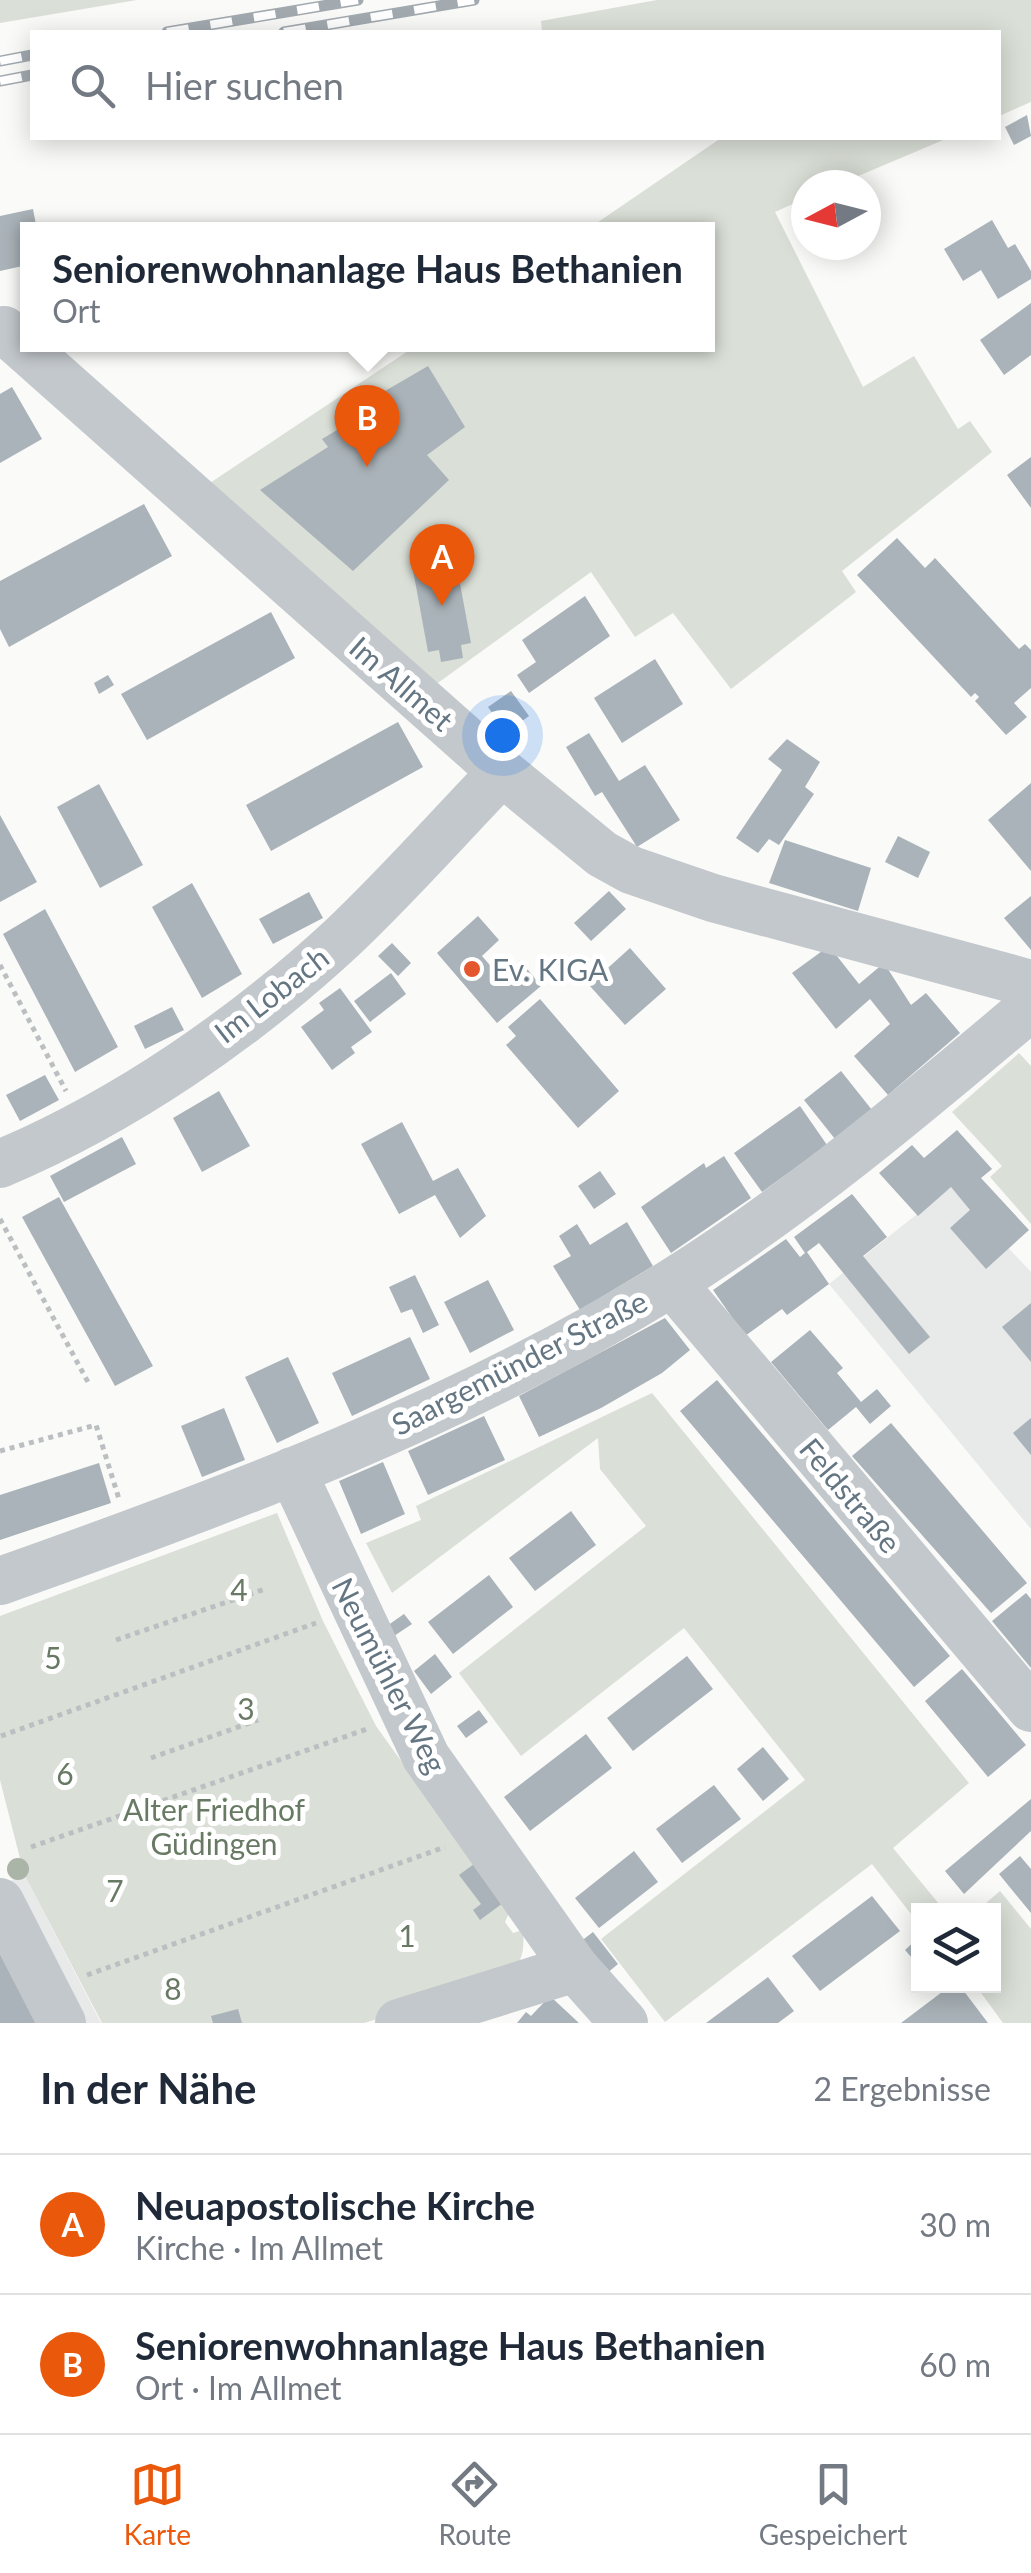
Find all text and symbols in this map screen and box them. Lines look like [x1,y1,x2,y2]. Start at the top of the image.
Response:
search box [30,30,1001,140]
icon: search [65,58,120,113]
text: Hier suchen [145,62,344,108]
north arrow [791,170,881,260]
popup [20,222,715,352]
text: Seniorenwohnanlage Haus Bethanien [52,245,683,291]
text: Ort [52,291,101,330]
pin: B [334,384,400,467]
pin: A [410,524,474,606]
street label: Im Allmet [343,628,461,738]
your location [477,710,528,761]
street label: Im Lobach [207,938,335,1050]
place label: Ev. KIGA [492,951,609,987]
marker: Ev. KIGA [461,958,483,980]
street label: Saargemünder Straße [385,1282,653,1442]
street label: Feldstraße [793,1431,909,1559]
park label: 4 [230,1571,248,1607]
street label: Neumühler Weg [325,1571,455,1779]
park label: 5 [44,1639,62,1675]
park label: 3 [237,1690,255,1726]
park label: 6 [56,1755,74,1791]
park label: Alter Friedhof Güdingen [123,1791,306,1861]
park label: 7 [106,1872,124,1908]
map controls [911,1903,1001,1993]
button: layers [911,1903,1001,1993]
park label: 1 [398,1917,416,1953]
park label: 8 [164,1970,182,2006]
text: In der Nähe [40,2063,257,2113]
text: 2 Ergebnisse [814,2069,991,2108]
text: Neuapostolische Kirche [135,2182,535,2228]
text: A [61,2205,84,2244]
text: 30 m [919,2205,991,2244]
text: Kirche · Im Allmet [135,2228,383,2267]
text: Seniorenwohnanlage Haus Bethanien [135,2322,766,2368]
text: B [62,2345,83,2384]
text: 60 m [919,2345,991,2384]
text: Ort · Im Allmet [135,2368,342,2407]
tab: Karte [124,2457,191,2551]
tab: Route [439,2457,511,2551]
tab: Gespeichert [759,2457,907,2551]

